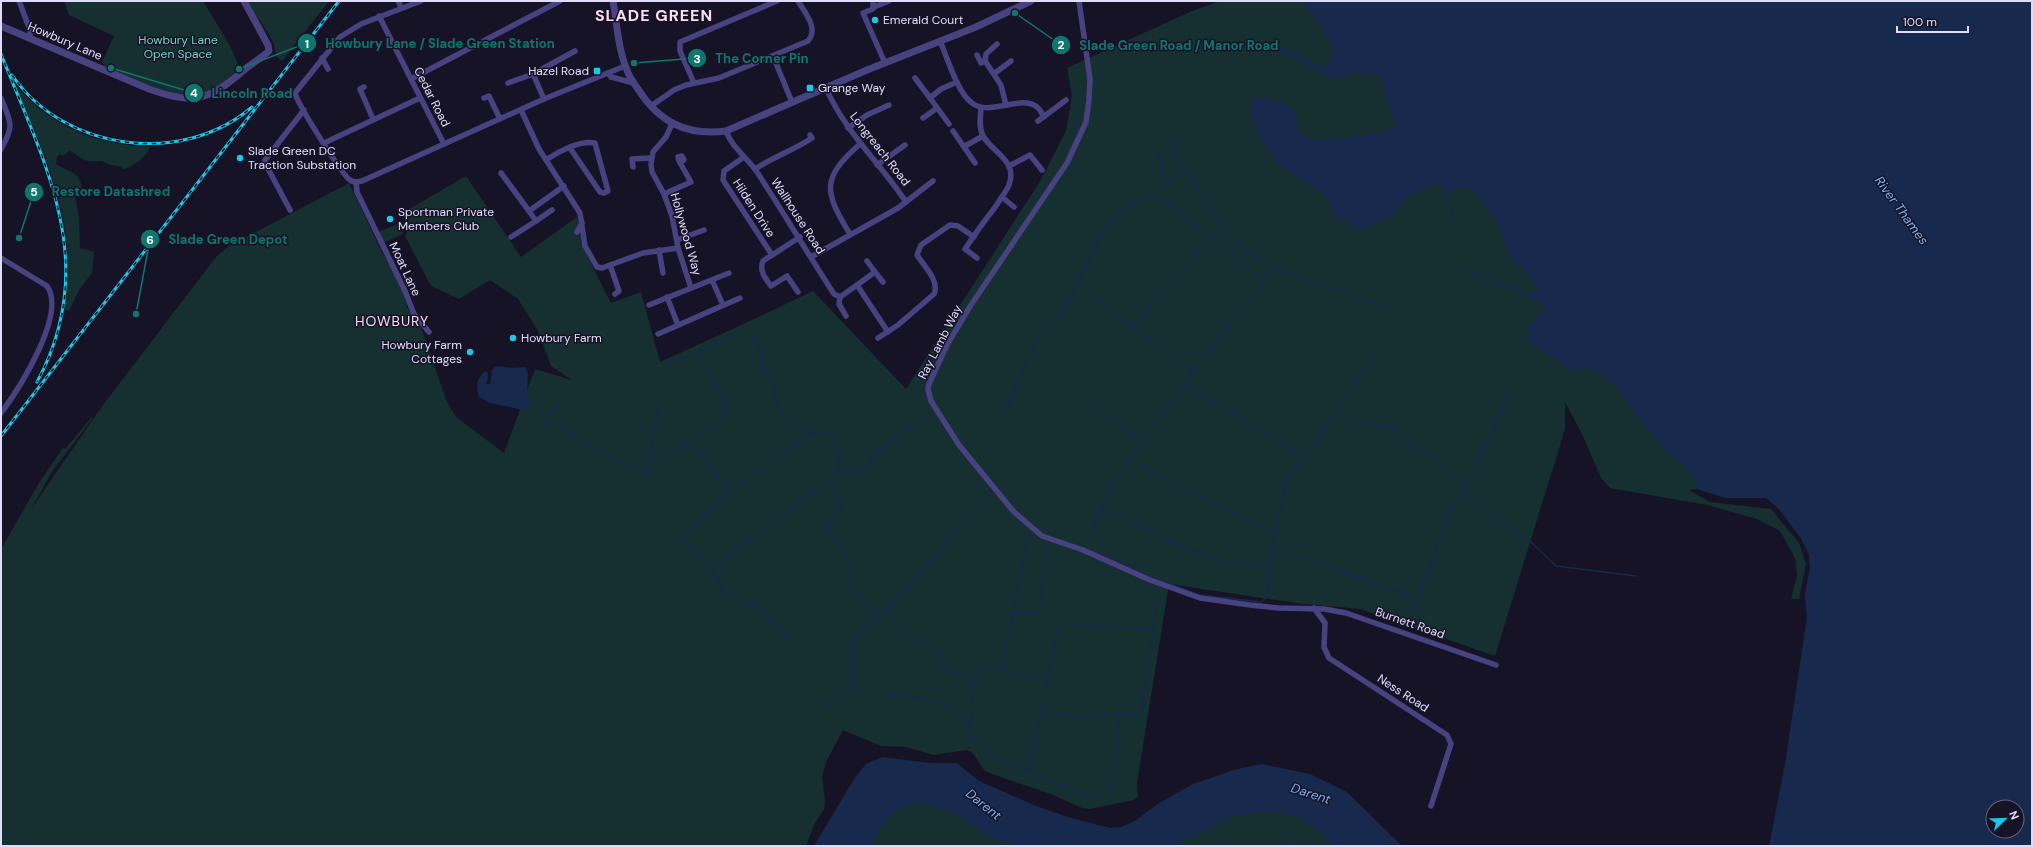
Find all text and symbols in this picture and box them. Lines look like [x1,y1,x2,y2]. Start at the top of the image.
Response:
district label: SLADE GREEN [595,5,713,26]
scale bar [1897,8,1968,34]
place label: Emerald Court [883,12,964,28]
text: 100 m [1903,14,1937,30]
marker: Emerald Court [870,15,880,25]
street label: Howbury Lane [25,18,105,64]
callout: Howbury Lane / Slade Green Station [297,31,563,56]
park label: Howbury Lane Open Space [138,32,218,62]
callout: Slade Green Road / Manor Road [1051,33,1287,58]
text: Howbury Lane / Slade Green Station [325,35,555,52]
text: 1 [305,36,309,52]
text: 2 [1058,37,1065,53]
text: Slade Green Road / Manor Road [1079,37,1279,54]
callout: The Corner Pin [687,46,816,71]
text: The Corner Pin [715,50,809,67]
text: 3 [693,51,701,67]
place label: Hazel Road [528,63,589,79]
street label: Cedar Road [410,64,454,130]
marker: Hazel Road [592,66,602,76]
place label: Grange Way [818,80,886,96]
callout: Lincoln Road [184,81,301,106]
marker: Grange Way [805,83,815,93]
text: 4 [190,85,198,101]
text: Lincoln Road [211,85,293,102]
street label: Longreach Road [846,109,914,189]
place label: Slade Green DC Traction Substation [248,143,356,173]
marker: Slade Green DC Traction Substation [235,153,245,163]
water label: River Thames [1871,173,1932,248]
street label: Wallhouse Road [767,175,829,257]
street label: Hilden Drive [729,176,779,240]
callout: Restore Datashred [24,179,179,204]
text: Restore Datashred [52,183,170,200]
text: 5 [30,184,38,200]
street label: Hollywood Way [667,191,706,277]
place label: Sportman Private Members Club [398,204,494,234]
marker: Sportman Private Members Club [385,214,395,224]
callout: Slade Green Depot [140,227,295,252]
text: Slade Green Depot [168,231,288,248]
text: 6 [146,232,154,248]
street label: Moat Lane [385,239,425,299]
street label: Ray Lamb Way [914,302,966,382]
district label: HOWBURY [355,312,429,330]
place label: Howbury Farm [521,330,602,346]
marker: Howbury Farm [508,333,518,343]
place label: Howbury Farm Cottages [381,337,462,367]
marker: Howbury Farm Cottages [465,347,475,357]
street label: Burnett Road [1373,604,1447,642]
street label: Ness Road [1374,670,1432,716]
water label: Darent [1289,779,1334,808]
water label: Darent [963,785,1006,824]
north arrow [1985,799,2025,839]
text: N [2006,809,2022,822]

